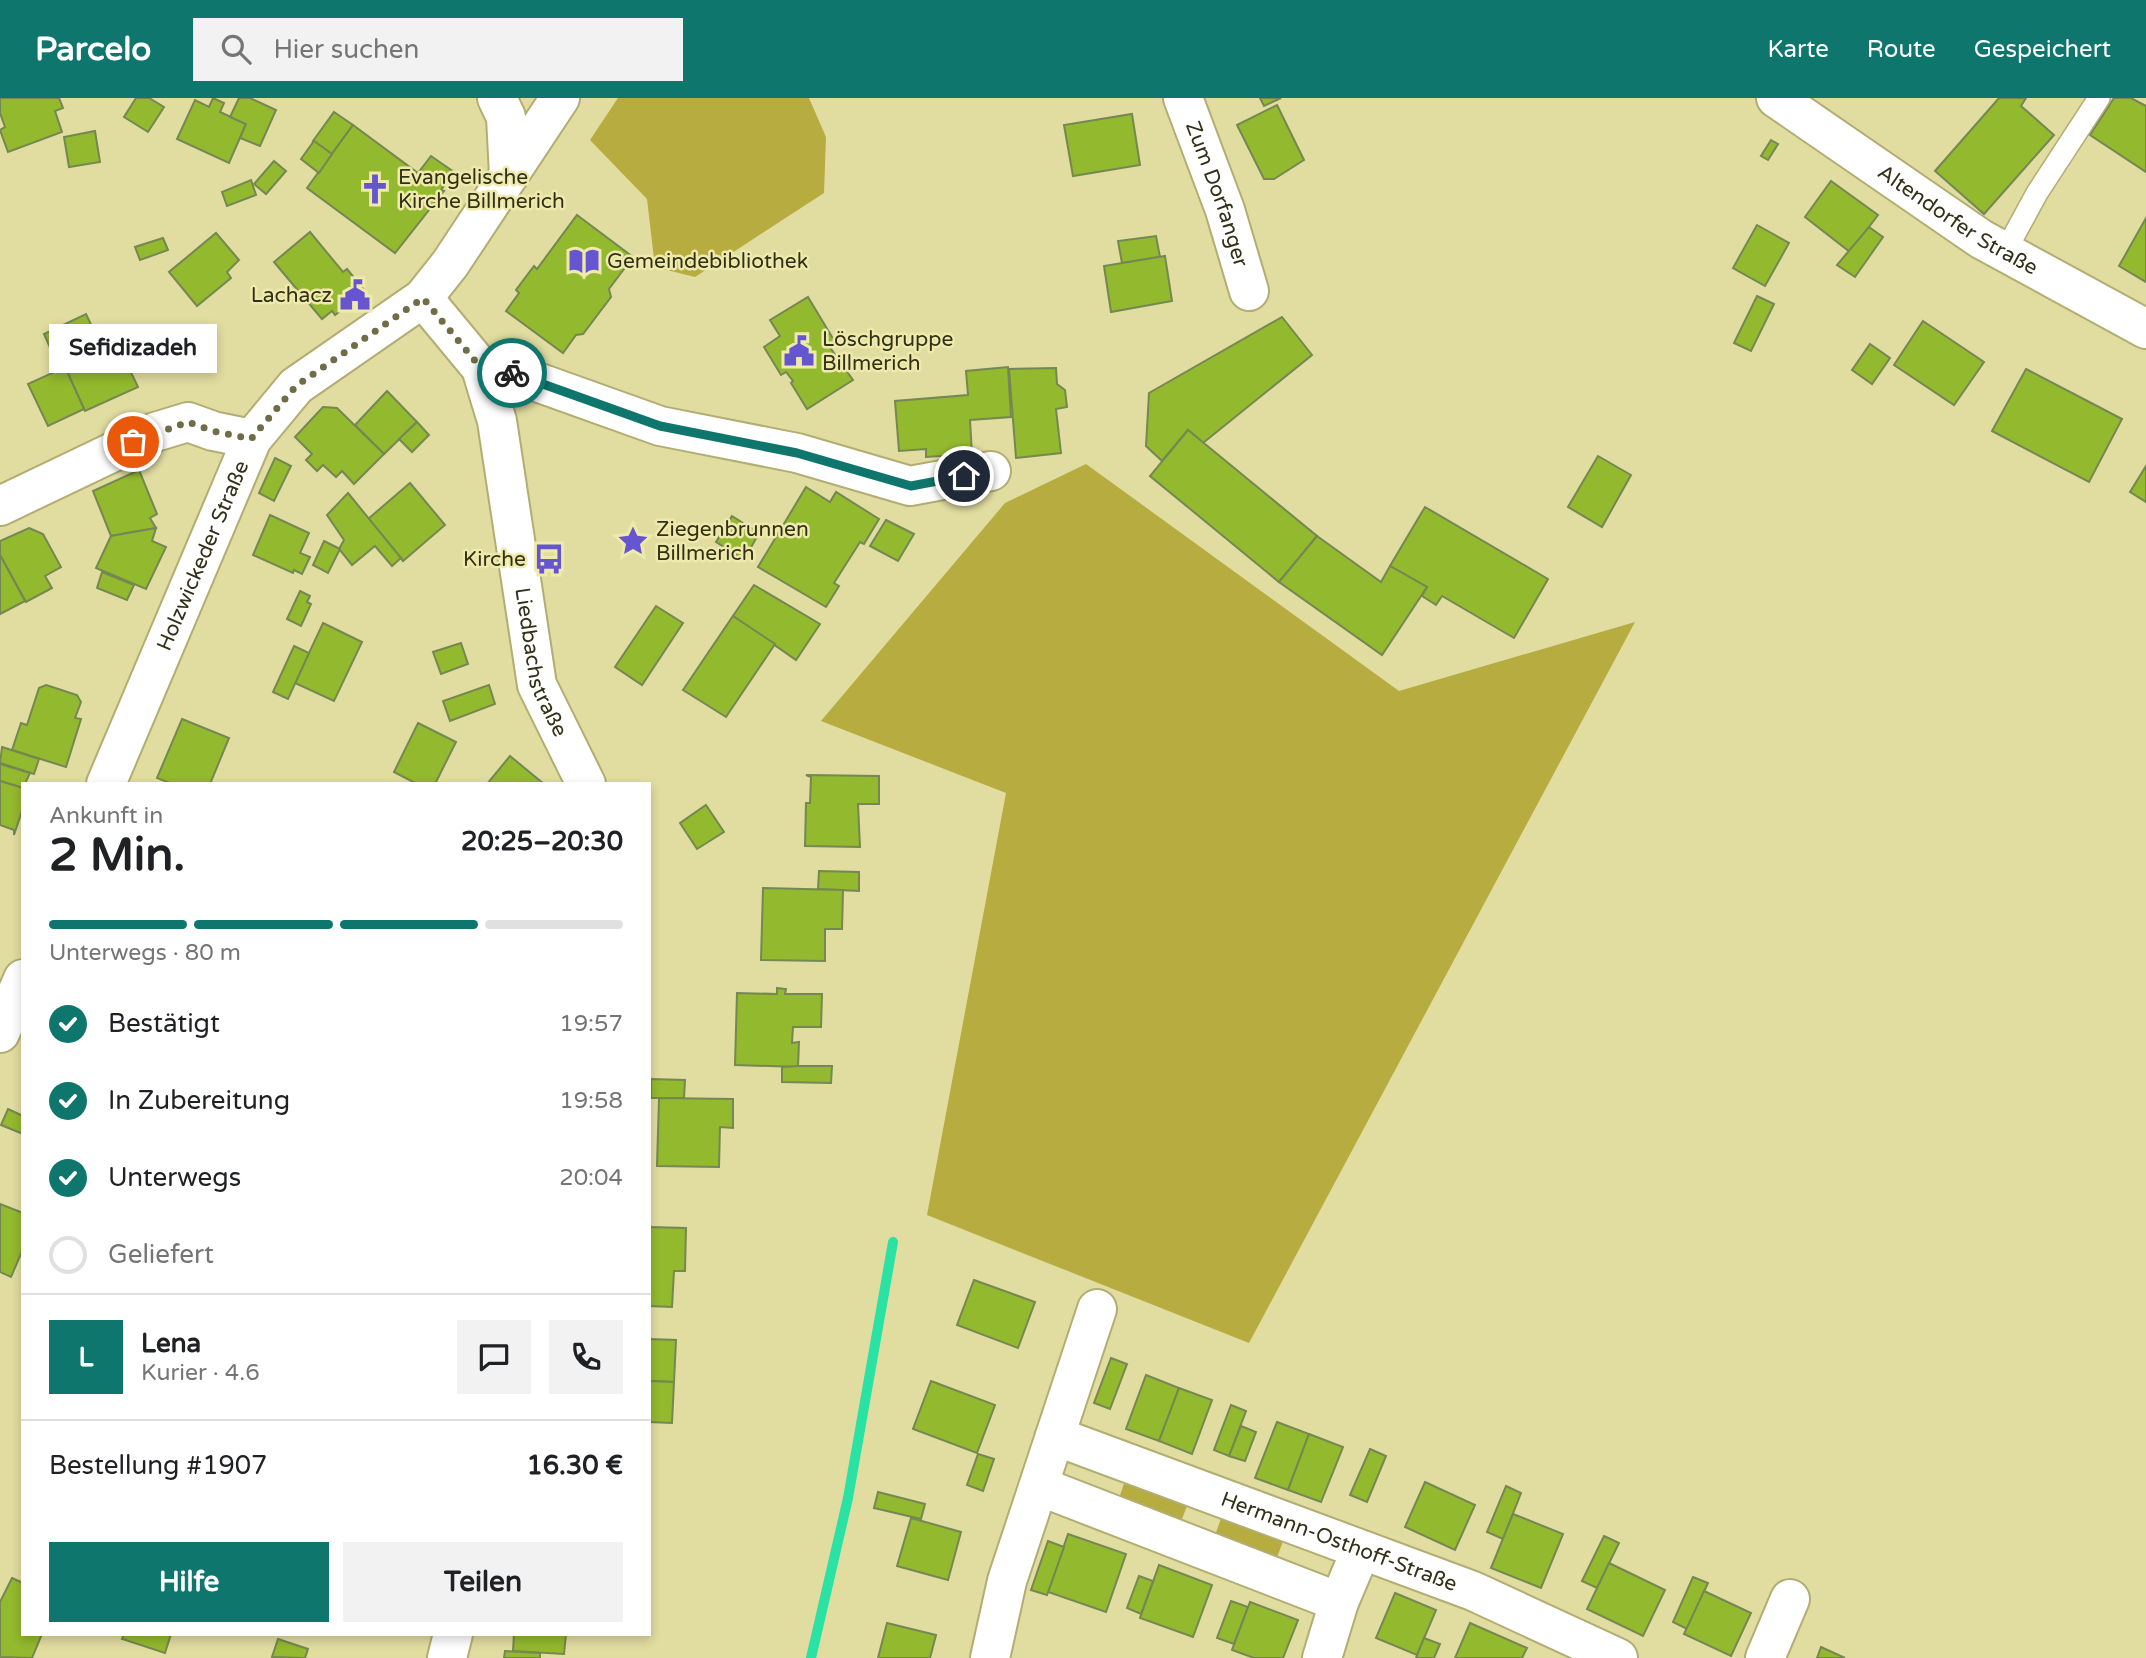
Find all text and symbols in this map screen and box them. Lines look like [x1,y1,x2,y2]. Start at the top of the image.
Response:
search box [193,18,683,81]
text: Parcelo [35,30,151,69]
icon: search [217,30,255,68]
text: Hier suchen [273,34,419,65]
text: Karte [1767,35,1829,64]
text: Route [1867,35,1936,64]
text: Gespeichert [1974,35,2111,64]
street label: Zum Dorfanger [1180,118,1254,270]
street label: Altendorfer Straße [1873,159,2042,280]
place label: Evangelische Kirche Billmerich [398,165,565,214]
church icon: Evangelische Kirche Billmerich [358,172,392,206]
library icon: Gemeindebibliothek [567,244,601,278]
place label: Gemeindebibliothek [607,249,808,274]
public building icon: Lachacz [338,278,372,312]
place label: Lachacz [251,283,332,308]
callout: Sefidizadeh [49,323,217,372]
place label: Löschgruppe Billmerich [822,327,954,376]
text: Sefidizadeh [69,334,197,362]
public building icon: Löschgruppe Billmerich [782,334,816,368]
courier [477,338,547,408]
icon: bike [493,354,531,392]
pin [103,412,163,472]
icon: bag [114,423,152,461]
pin [934,446,994,506]
street label: Holzwickeder Straße [151,457,254,654]
icon: home [945,457,983,495]
place label: Ziegenbrunnen Billmerich [656,517,809,566]
place icon: Ziegenbrunnen Billmerich [616,524,650,558]
bus stop icon: Kirche [532,542,566,576]
place label: Kirche [463,547,526,572]
street label: Liedbachstraße [510,586,573,741]
text: Ankunft in [49,802,163,830]
text: 20:25–20:30 [461,826,623,857]
text: 2 Min. [49,828,185,883]
text: Unterwegs · 80 m [49,939,241,967]
icon: check [49,1005,87,1043]
text: Bestätigt [108,1008,220,1039]
text: 19:57 [559,1010,623,1038]
icon: check [49,1082,87,1120]
text: In Zubereitung [108,1085,290,1116]
text: 19:58 [559,1087,623,1115]
icon: check [49,1159,87,1197]
text: Unterwegs [108,1162,241,1193]
text: 20:04 [559,1164,623,1192]
text: Geliefert [108,1239,214,1270]
button: chat [457,1320,531,1394]
button: phone [549,1320,623,1394]
text: Lena [141,1328,201,1359]
text: L [79,1342,93,1373]
text: Kurier · 4.6 [141,1359,260,1387]
text: Bestellung #1907 [49,1450,267,1481]
text: 16.30 € [526,1450,623,1481]
street label: Hermann-Osthoff-Straße [1218,1486,1461,1597]
button: Hilfe [49,1542,329,1622]
button: Teilen [343,1542,623,1622]

